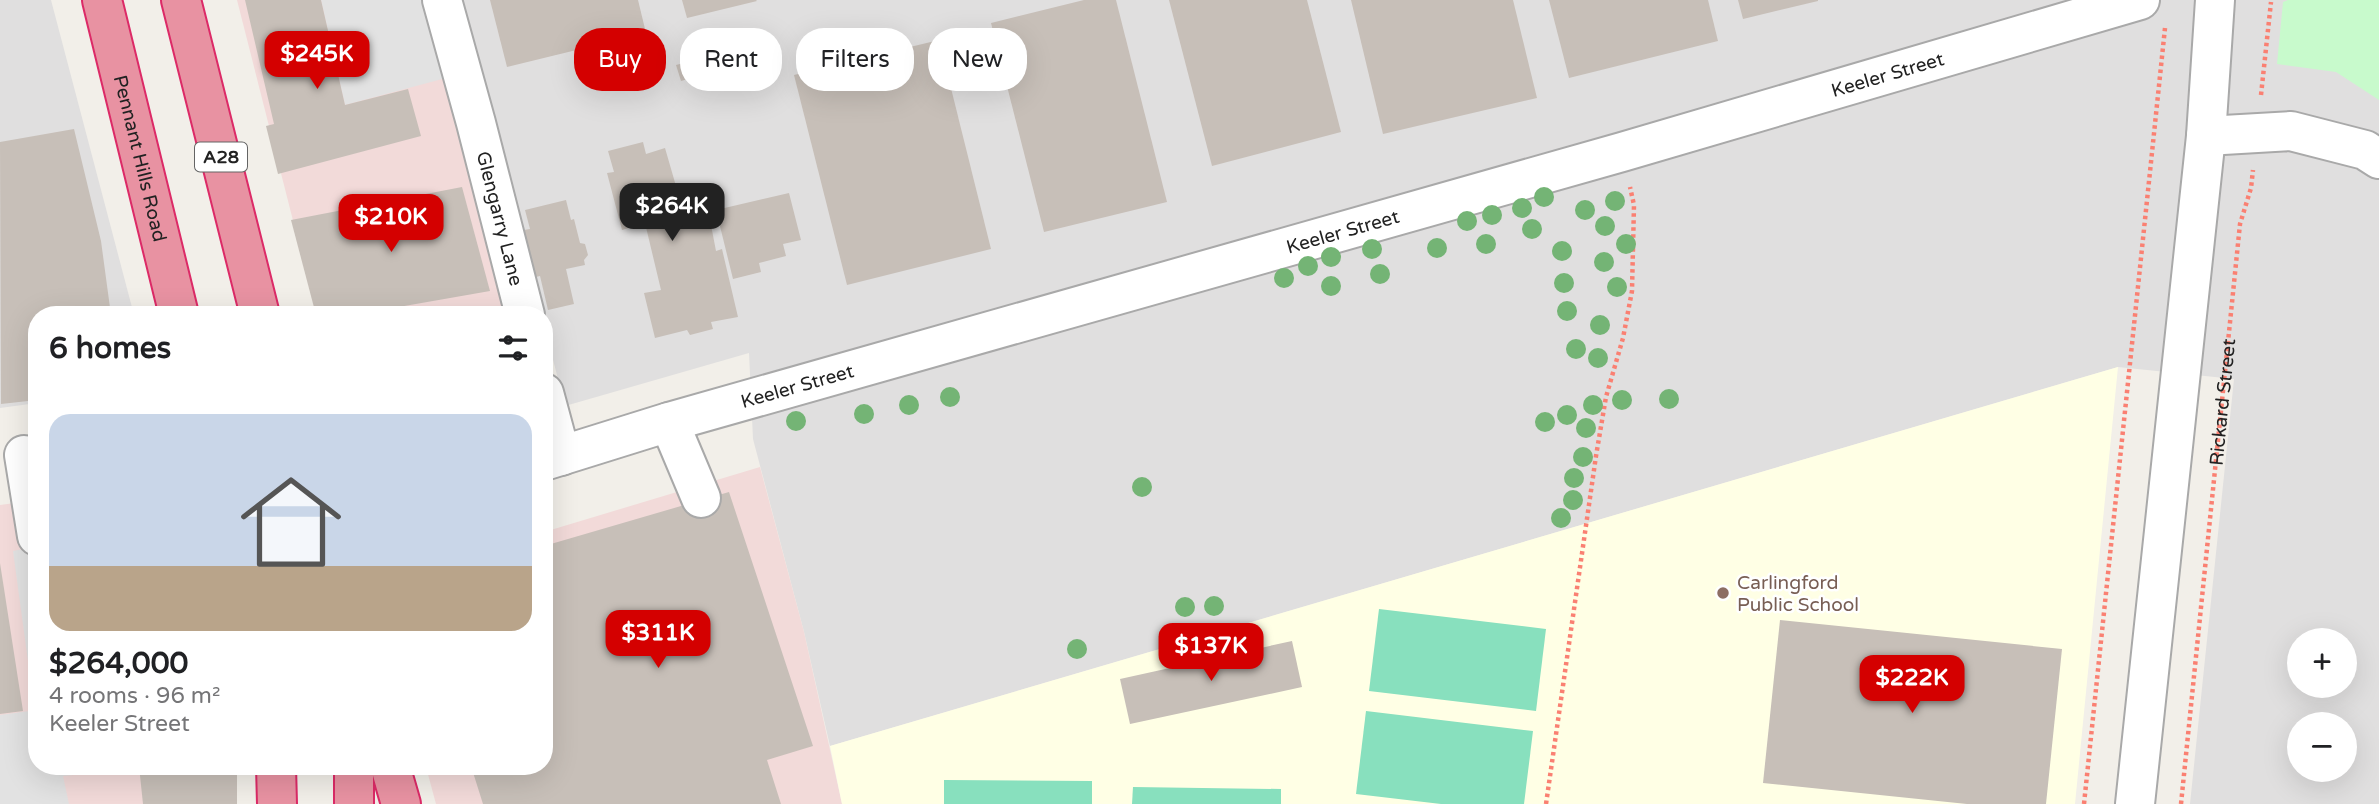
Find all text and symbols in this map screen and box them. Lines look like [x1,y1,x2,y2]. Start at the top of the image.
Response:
chip: Buy [574,28,666,91]
chip: Rent [680,28,782,91]
chip: Filters [796,28,914,91]
chip: New [928,28,1027,91]
pin: $245K [268,32,366,91]
text: $245K [281,40,353,68]
street label: Keeler Street [1829,48,1947,102]
street label: Pennant Hills Road [109,73,171,244]
road number: A28 [195,142,247,172]
street label: Glengarry Lane [472,149,527,288]
pin: $264K [623,184,721,243]
text: $264K [636,192,708,220]
pin: $210K [342,194,440,254]
text: $210K [355,203,427,231]
street label: Keeler Street [1284,206,1402,259]
icon: filters [494,329,532,367]
text: 6 homes [49,330,171,367]
street label: Rickard Street [2205,338,2240,467]
street label: Keeler Street [738,360,856,413]
icon: home [228,459,354,585]
place label: Carlingford Public School [1737,572,1859,616]
marker: Carlingford Public School [1715,585,1731,601]
pin: $311K [609,610,707,670]
text: $311K [622,619,694,647]
pin: $137K [1162,624,1260,683]
map controls [2287,628,2357,782]
button: + [2287,628,2357,698]
text: $137K [1175,632,1247,660]
text: $264,000 [49,645,188,682]
pin: $222K [1863,656,1961,715]
text: $222K [1876,664,1948,692]
text: 4 rooms · 96 m² [49,682,220,710]
text: Keeler Street [49,710,190,738]
button: − [2287,712,2357,782]

